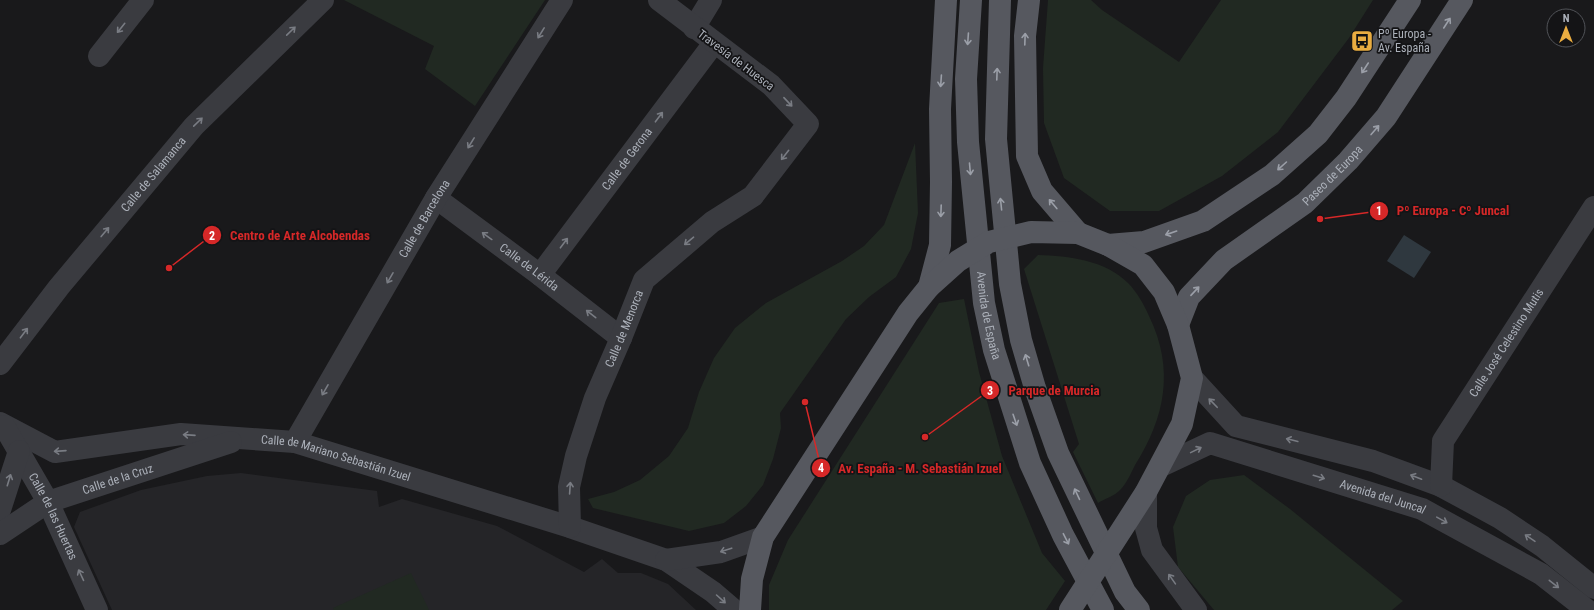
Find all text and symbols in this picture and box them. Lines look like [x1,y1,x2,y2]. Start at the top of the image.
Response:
north arrow [1546,8,1586,48]
text: N [1563,12,1570,25]
one-way arrow [1443,17,1452,28]
one-way arrow [117,22,125,33]
one-way arrow [286,27,296,36]
one-way arrow [537,27,545,38]
street label: Travesía de Huesca [695,27,777,94]
place label: Pº Europa - Av. España [1378,27,1431,55]
bus stop icon: Pº Europa - Av. España [1349,28,1375,54]
one-way arrow [965,32,972,45]
one-way arrow [1022,33,1029,46]
one-way arrow [1361,62,1369,74]
one-way arrow [993,68,1000,81]
one-way arrow [938,74,945,87]
one-way arrow [783,97,792,107]
one-way arrow [655,112,663,123]
one-way arrow [193,118,203,127]
street label: Calle de Gerona [599,125,655,193]
one-way arrow [1370,125,1379,136]
street label: Calle de Salamanca [118,134,189,215]
one-way arrow [467,137,476,148]
street label: Paseo de Europa [1300,142,1366,209]
one-way arrow [780,150,789,161]
one-way arrow [966,162,973,175]
one-way arrow [1276,162,1287,171]
street label: Calle de Barcelona [396,177,453,260]
one-way arrow [998,198,1005,211]
one-way arrow [1048,198,1057,209]
callout: Pº Europa - Cº Juncal [1369,198,1518,223]
text: Pº Europa - Cº Juncal [1397,203,1509,218]
one-way arrow [937,204,944,217]
text: 1 [1376,204,1382,218]
callout: Centro de Arte Alcobendas [202,223,378,248]
one-way arrow [101,227,110,237]
text: Centro de Arte Alcobendas [230,228,370,243]
text: 2 [209,229,215,243]
one-way arrow [1165,229,1177,237]
one-way arrow [482,232,493,240]
one-way arrow [684,237,695,246]
one-way arrow [559,238,568,249]
street label: Calle de Lérida [497,240,562,294]
street label: Avenida de España [974,271,1004,362]
one-way arrow [386,272,394,284]
one-way arrow [1190,286,1199,296]
street label: Calle José Celestino Mutis [1466,286,1546,400]
street label: Calle de Menorca [602,288,646,370]
one-way arrow [585,310,596,319]
one-way arrow [19,328,28,339]
one-way arrow [1023,353,1030,366]
callout: Parque de Murcia [980,378,1107,403]
text: Parque de Murcia [1008,383,1100,398]
one-way arrow [320,384,328,396]
text: 3 [987,384,993,398]
one-way arrow [1208,398,1218,408]
one-way arrow [1012,413,1019,426]
one-way arrow [183,431,196,438]
street label: Calle de Mariano Sebastián Izuel [261,433,412,484]
one-way arrow [1286,436,1299,443]
one-way arrow [1190,446,1202,453]
one-way arrow [54,447,67,454]
callout: Av. España - M. Sebastián Izuel [811,456,1010,481]
street label: Calle de la Cruz [80,461,155,497]
text: 4 [818,461,824,475]
text: Av. España - M. Sebastián Izuel [838,461,1002,476]
street label: Calle de las Huertas [26,470,80,562]
one-way arrow [1411,472,1423,480]
one-way arrow [6,474,13,487]
one-way arrow [1313,474,1326,481]
street label: Avenida del Juncal [1338,477,1428,517]
one-way arrow [566,482,573,495]
one-way arrow [1073,489,1080,501]
one-way arrow [1436,516,1448,524]
one-way arrow [1063,533,1070,545]
one-way arrow [1525,534,1536,542]
one-way arrow [719,547,732,554]
one-way arrow [77,569,84,581]
one-way arrow [1168,574,1176,585]
one-way arrow [1549,580,1560,589]
one-way arrow [716,594,726,603]

